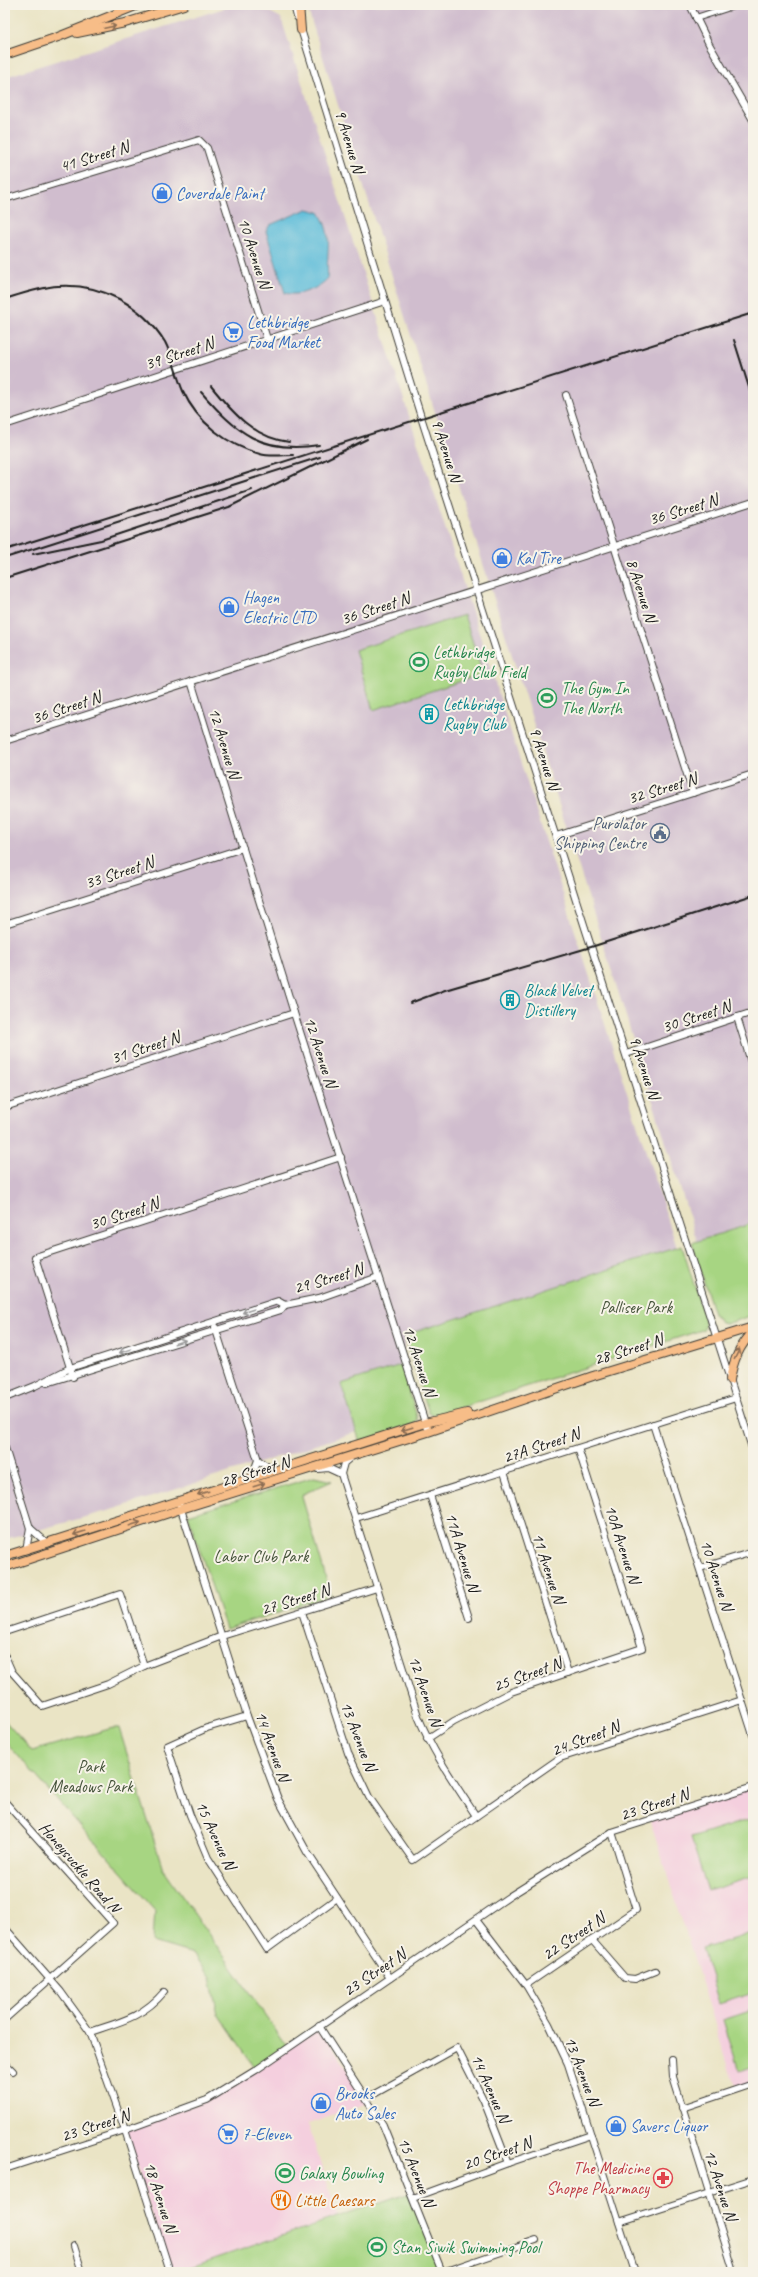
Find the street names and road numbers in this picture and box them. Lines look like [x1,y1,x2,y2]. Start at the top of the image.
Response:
street label: 9 Avenue N [330,107,370,178]
street label: 41 Street N [57,135,134,177]
street label: 10 Avenue N [233,215,277,294]
street label: 39 Street N [142,332,219,374]
street label: 9 Avenue N [426,416,467,487]
street label: 36 Street N [646,488,723,530]
street label: 8 Avenue N [621,556,662,627]
street label: 36 Street N [338,587,415,629]
street label: 36 Street N [29,686,106,728]
street label: 12 Avenue N [204,705,246,784]
street label: 9 Avenue N [524,724,565,795]
street label: 32 Street N [625,767,702,809]
street label: 33 Street N [82,851,159,893]
street label: 30 Street N [659,995,736,1037]
street label: 12 Avenue N [299,1014,343,1093]
street label: 31 Street N [108,1026,185,1068]
street label: 9 Avenue N [624,1033,665,1104]
street label: 30 Street N [87,1192,164,1234]
street label: 29 Street N [291,1258,368,1298]
street label: 12 Avenue N [398,1323,442,1402]
street label: 28 Street N [591,1328,668,1370]
street label: 27A Street N [500,1422,585,1468]
street label: 28 Street N [218,1450,295,1492]
street label: 10A Avenue N [600,1502,646,1589]
street label: 11A Avenue N [441,1510,485,1597]
street label: 11 Avenue N [527,1530,571,1609]
street label: 10 Avenue N [695,1537,739,1616]
street label: 27 Street N [258,1578,335,1620]
street label: 25 Street N [490,1652,567,1696]
street label: 12 Avenue N [404,1653,448,1732]
street label: 13 Avenue N [336,1698,382,1777]
street label: 14 Avenue N [250,1708,296,1787]
street label: 24 Street N [548,1715,625,1761]
street label: 23 Street N [617,1783,694,1825]
street label: 15 Avenue N [191,1798,242,1875]
street label: Honeysuckle Road N [34,1818,126,1919]
street label: 22 Street N [538,1906,611,1965]
street label: 23 Street N [339,1942,412,2001]
street label: 13 Avenue N [560,2033,606,2112]
street label: 14 Avenue N [466,2051,516,2128]
street label: 23 Street N [58,2104,135,2146]
street label: 20 Street N [460,2131,537,2175]
street label: 15 Avenue N [393,2135,441,2212]
street label: 12 Avenue N [699,2147,743,2226]
street label: 18 Avenue N [139,2159,183,2238]

